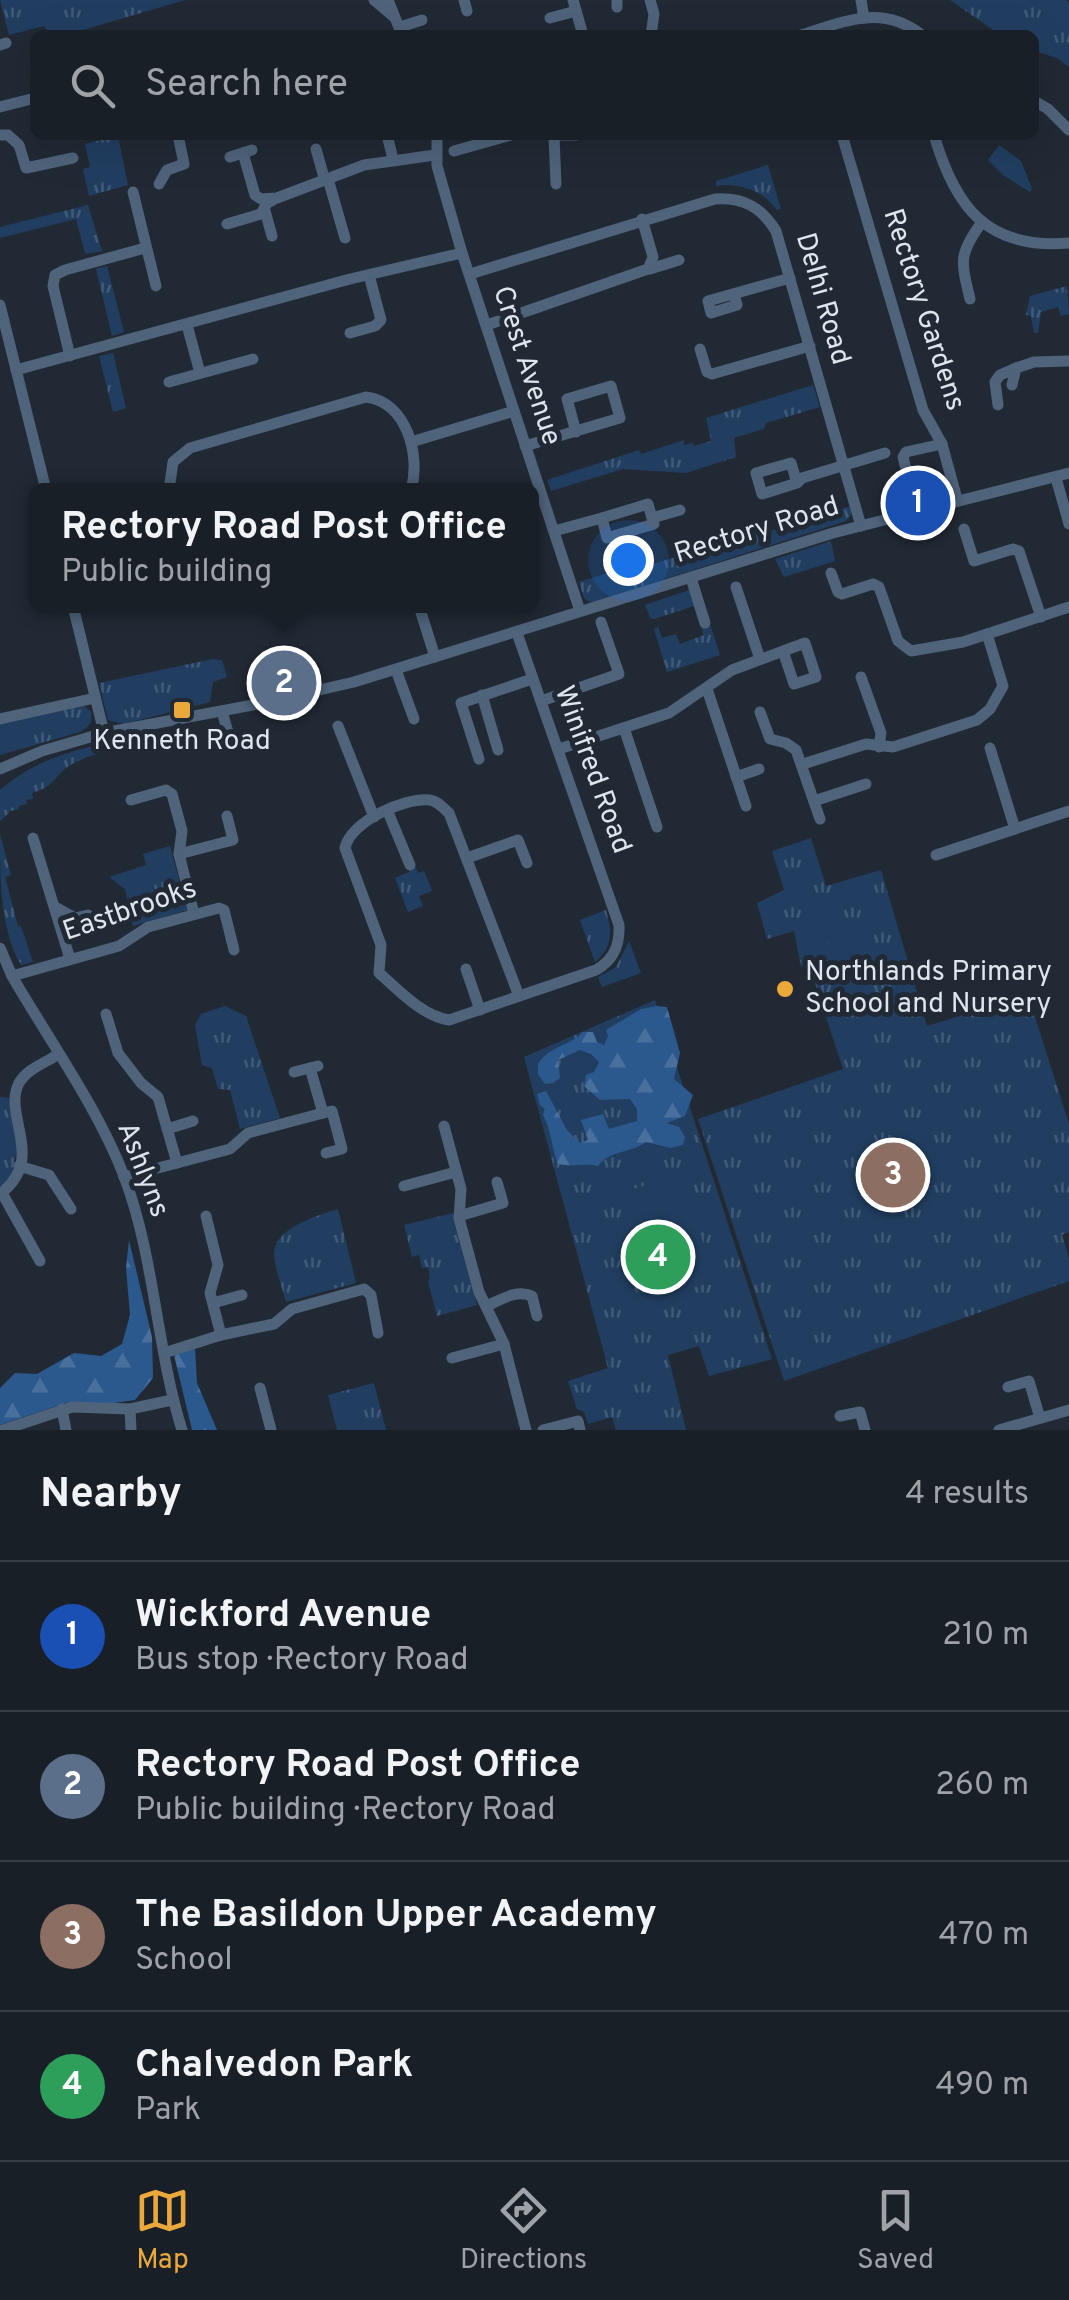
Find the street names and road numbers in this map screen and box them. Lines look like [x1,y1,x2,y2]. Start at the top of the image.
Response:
street label: Rectory Gardens [873,205,973,415]
street label: Delhi Road [786,229,858,369]
street label: Crest Avenue [483,282,569,450]
street label: Rectory Road [670,489,844,573]
street label: Winifred Road [545,681,639,859]
street label: Eastbrooks [58,871,202,951]
street label: Ashlyns [107,1117,177,1223]

